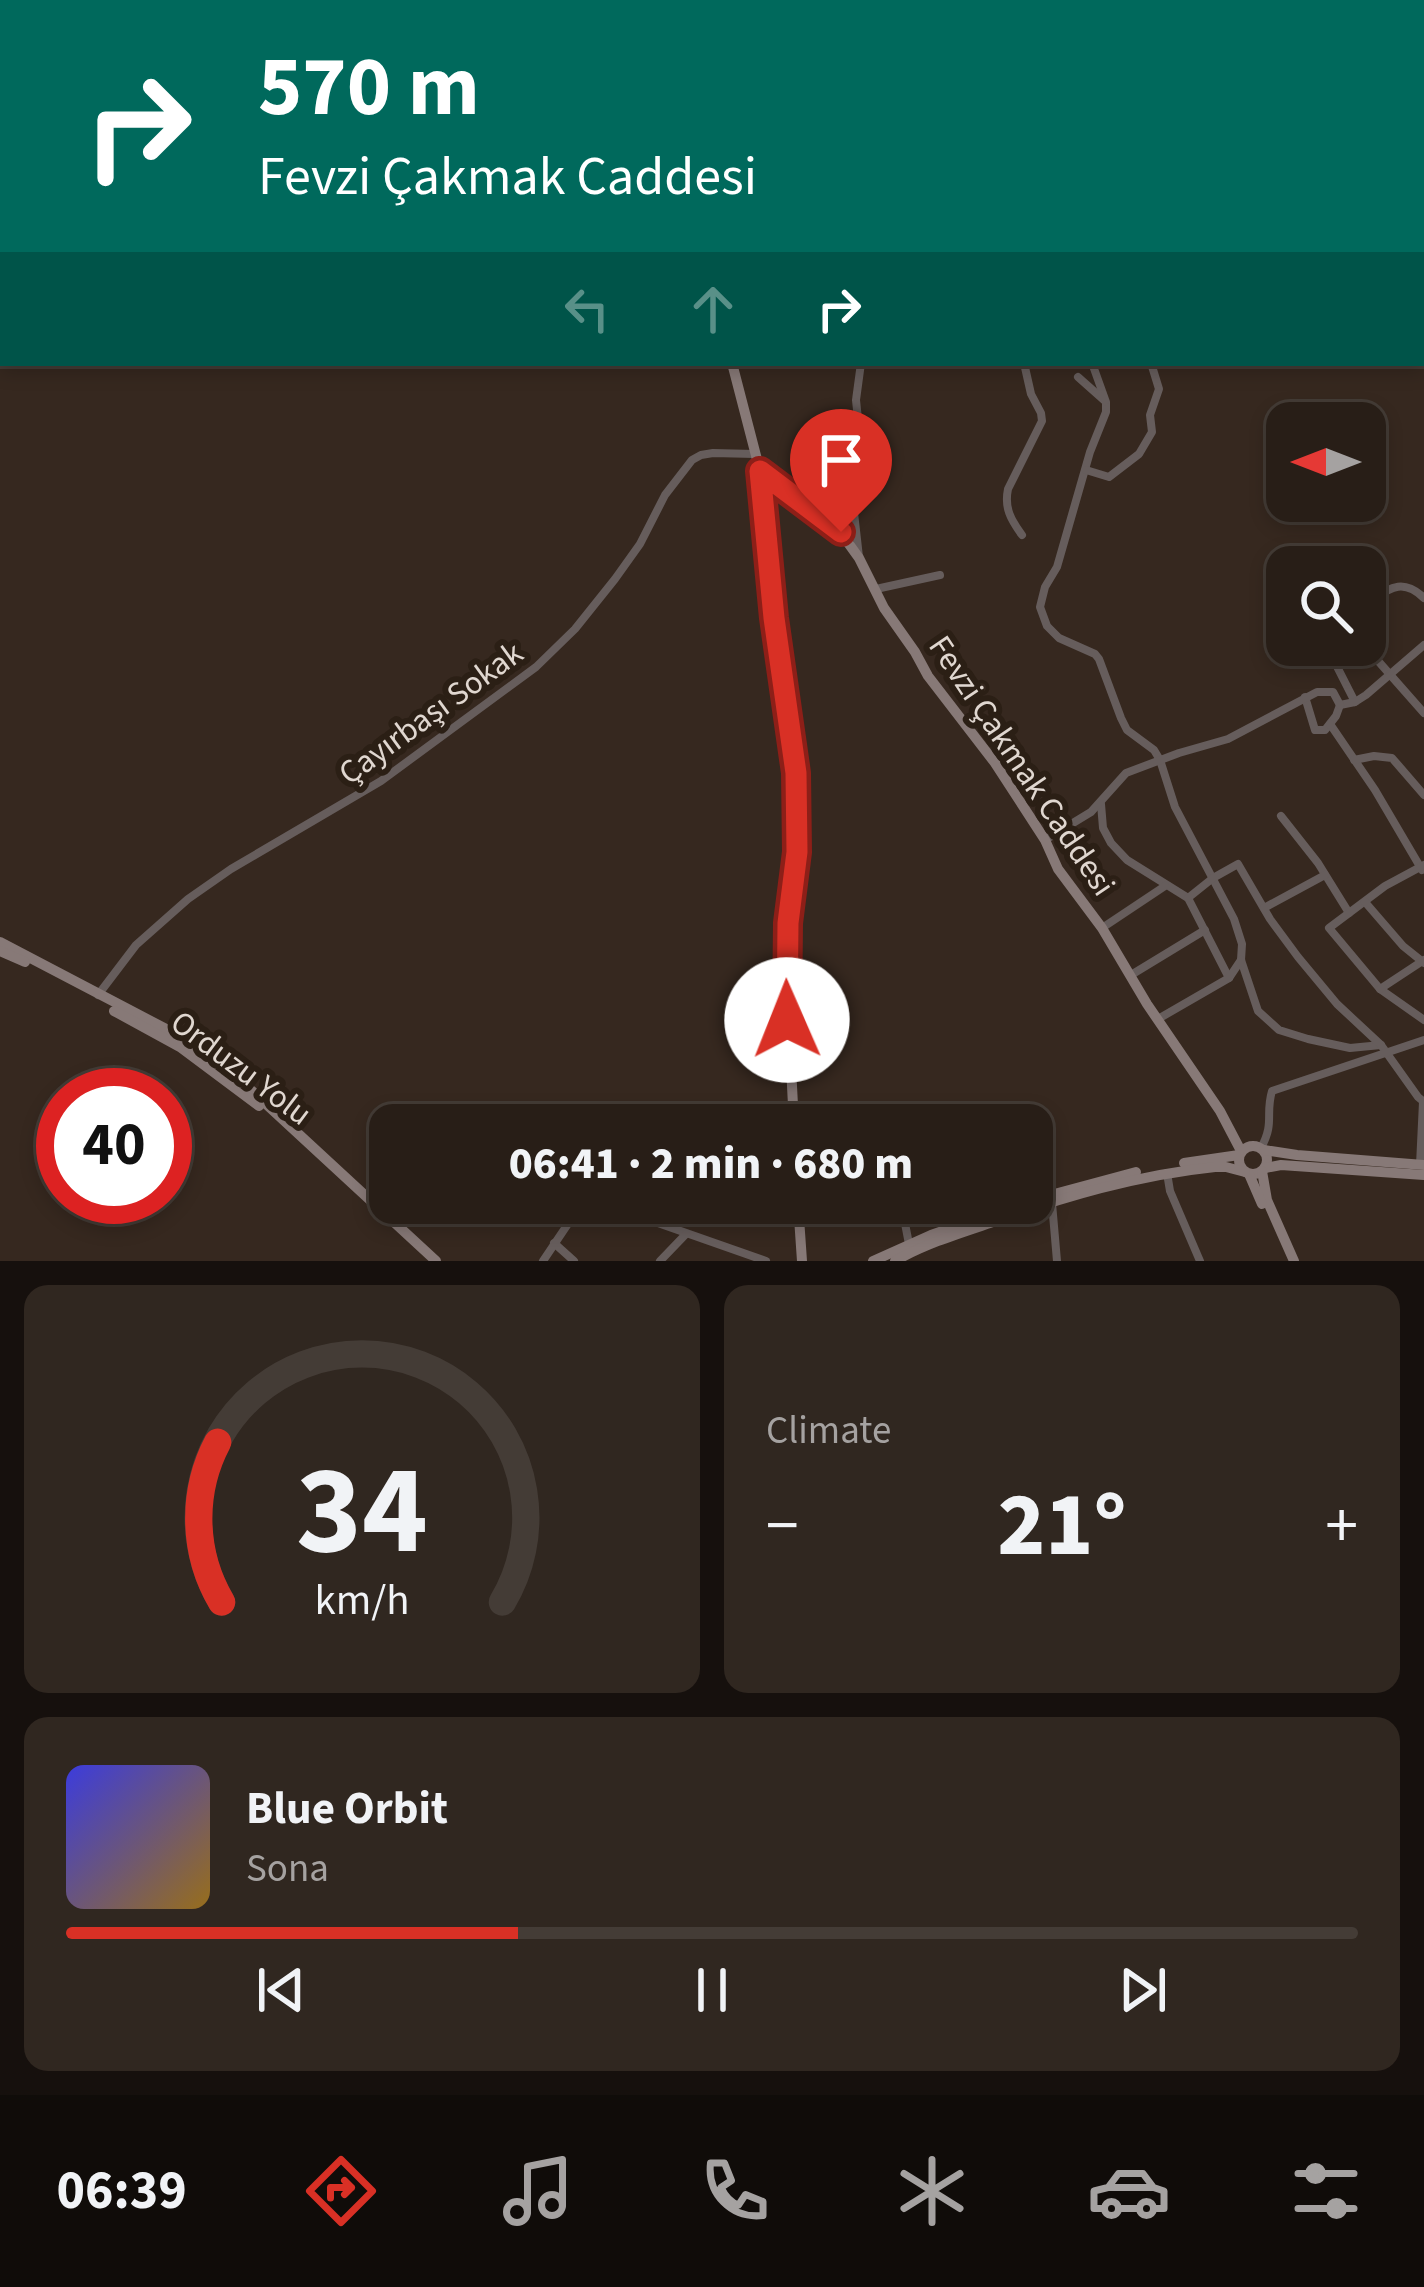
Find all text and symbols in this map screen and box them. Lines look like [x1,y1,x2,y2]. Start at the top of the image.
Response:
text: 570 m [258,28,480,148]
icon: right [60,48,216,204]
text: Fevzi Çakmak Caddesi [258,139,757,216]
icon: left [554,276,620,342]
icon: ahead [680,276,746,342]
icon: right [806,276,872,342]
north arrow [1266,402,1386,522]
map controls [1266,402,1386,666]
pin [790,409,892,532]
icon: arrive [808,427,874,493]
button: search [1266,546,1386,666]
street label: Fevzi Çakmak Caddesi [917,626,1126,905]
street label: Çayırbaşı Sokak [329,630,533,796]
position arrow [724,957,850,1083]
street label: Orduzu Yolu [161,999,322,1137]
speed limit sign: 40 [36,1068,192,1224]
text: 06:41 · 2 min · 680 m [509,1132,913,1196]
text: Climate [766,1403,891,1459]
text: 34 [296,1423,428,1601]
text: 21° [997,1462,1127,1590]
text: − [766,1479,799,1573]
text: + [1325,1479,1358,1573]
text: km/h [314,1570,410,1631]
text: Blue Orbit [246,1777,448,1841]
text: Sona [246,1841,329,1897]
icon: previous [248,1957,314,2023]
icon: pause [679,1957,745,2023]
icon: next [1110,1957,1176,2023]
icon: directions [299,2149,383,2233]
icon: music [496,2149,580,2233]
icon: phone [693,2149,777,2233]
icon: climate [890,2149,974,2233]
icon: car [1087,2149,1171,2233]
icon: filters [1284,2149,1368,2233]
text: 06:39 [56,2153,187,2230]

